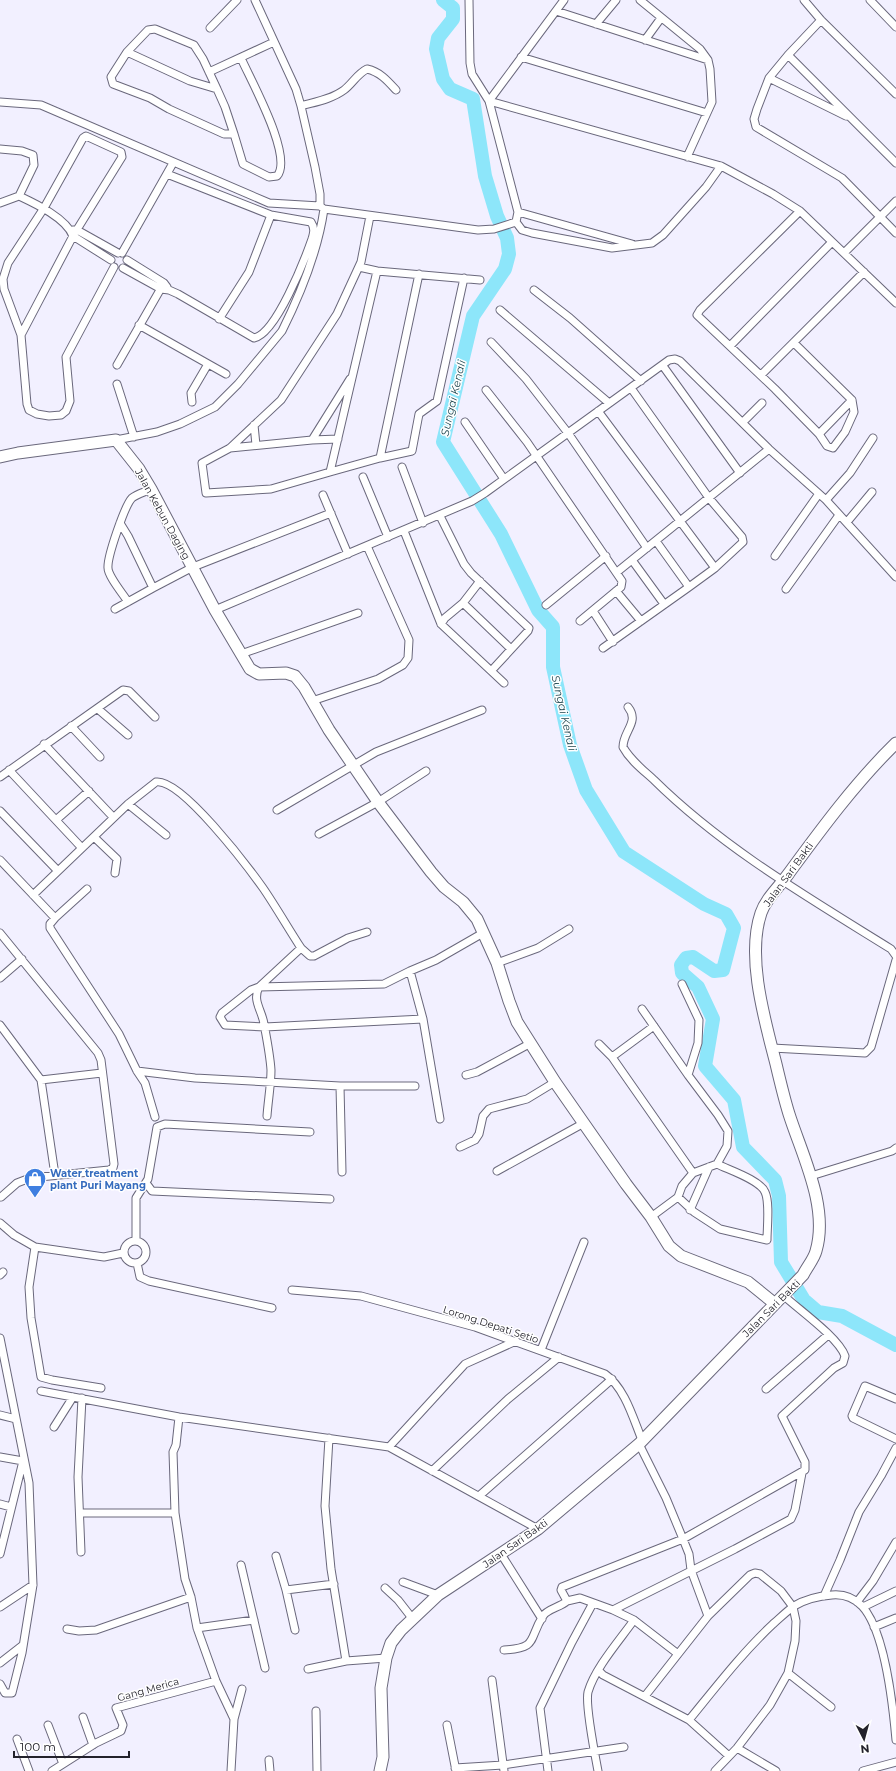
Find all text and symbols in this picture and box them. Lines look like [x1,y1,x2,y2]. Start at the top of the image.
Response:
water label: Sungai Kenali [437,359,469,437]
street label: Jalan Kebun Daging [132,466,193,562]
water label: Sungai Kenali [548,674,580,752]
street label: Jalan Sari Bakti [760,840,816,910]
shop icon: Water treatment plant Puri Mayang [22,1166,48,1199]
place label: Water treatment plant Puri Mayang [50,1167,146,1192]
street label: Jalan Sari Bakti [739,1277,803,1341]
street label: Lorong Depati Setio [441,1303,540,1346]
street label: Jalan Sari Bakti [479,1516,550,1571]
street label: Gang Merica [116,1674,181,1704]
north arrow [844,1719,884,1759]
scale bar [14,1733,129,1759]
text: 100 m [20,1739,56,1754]
text: N [860,1742,870,1756]

